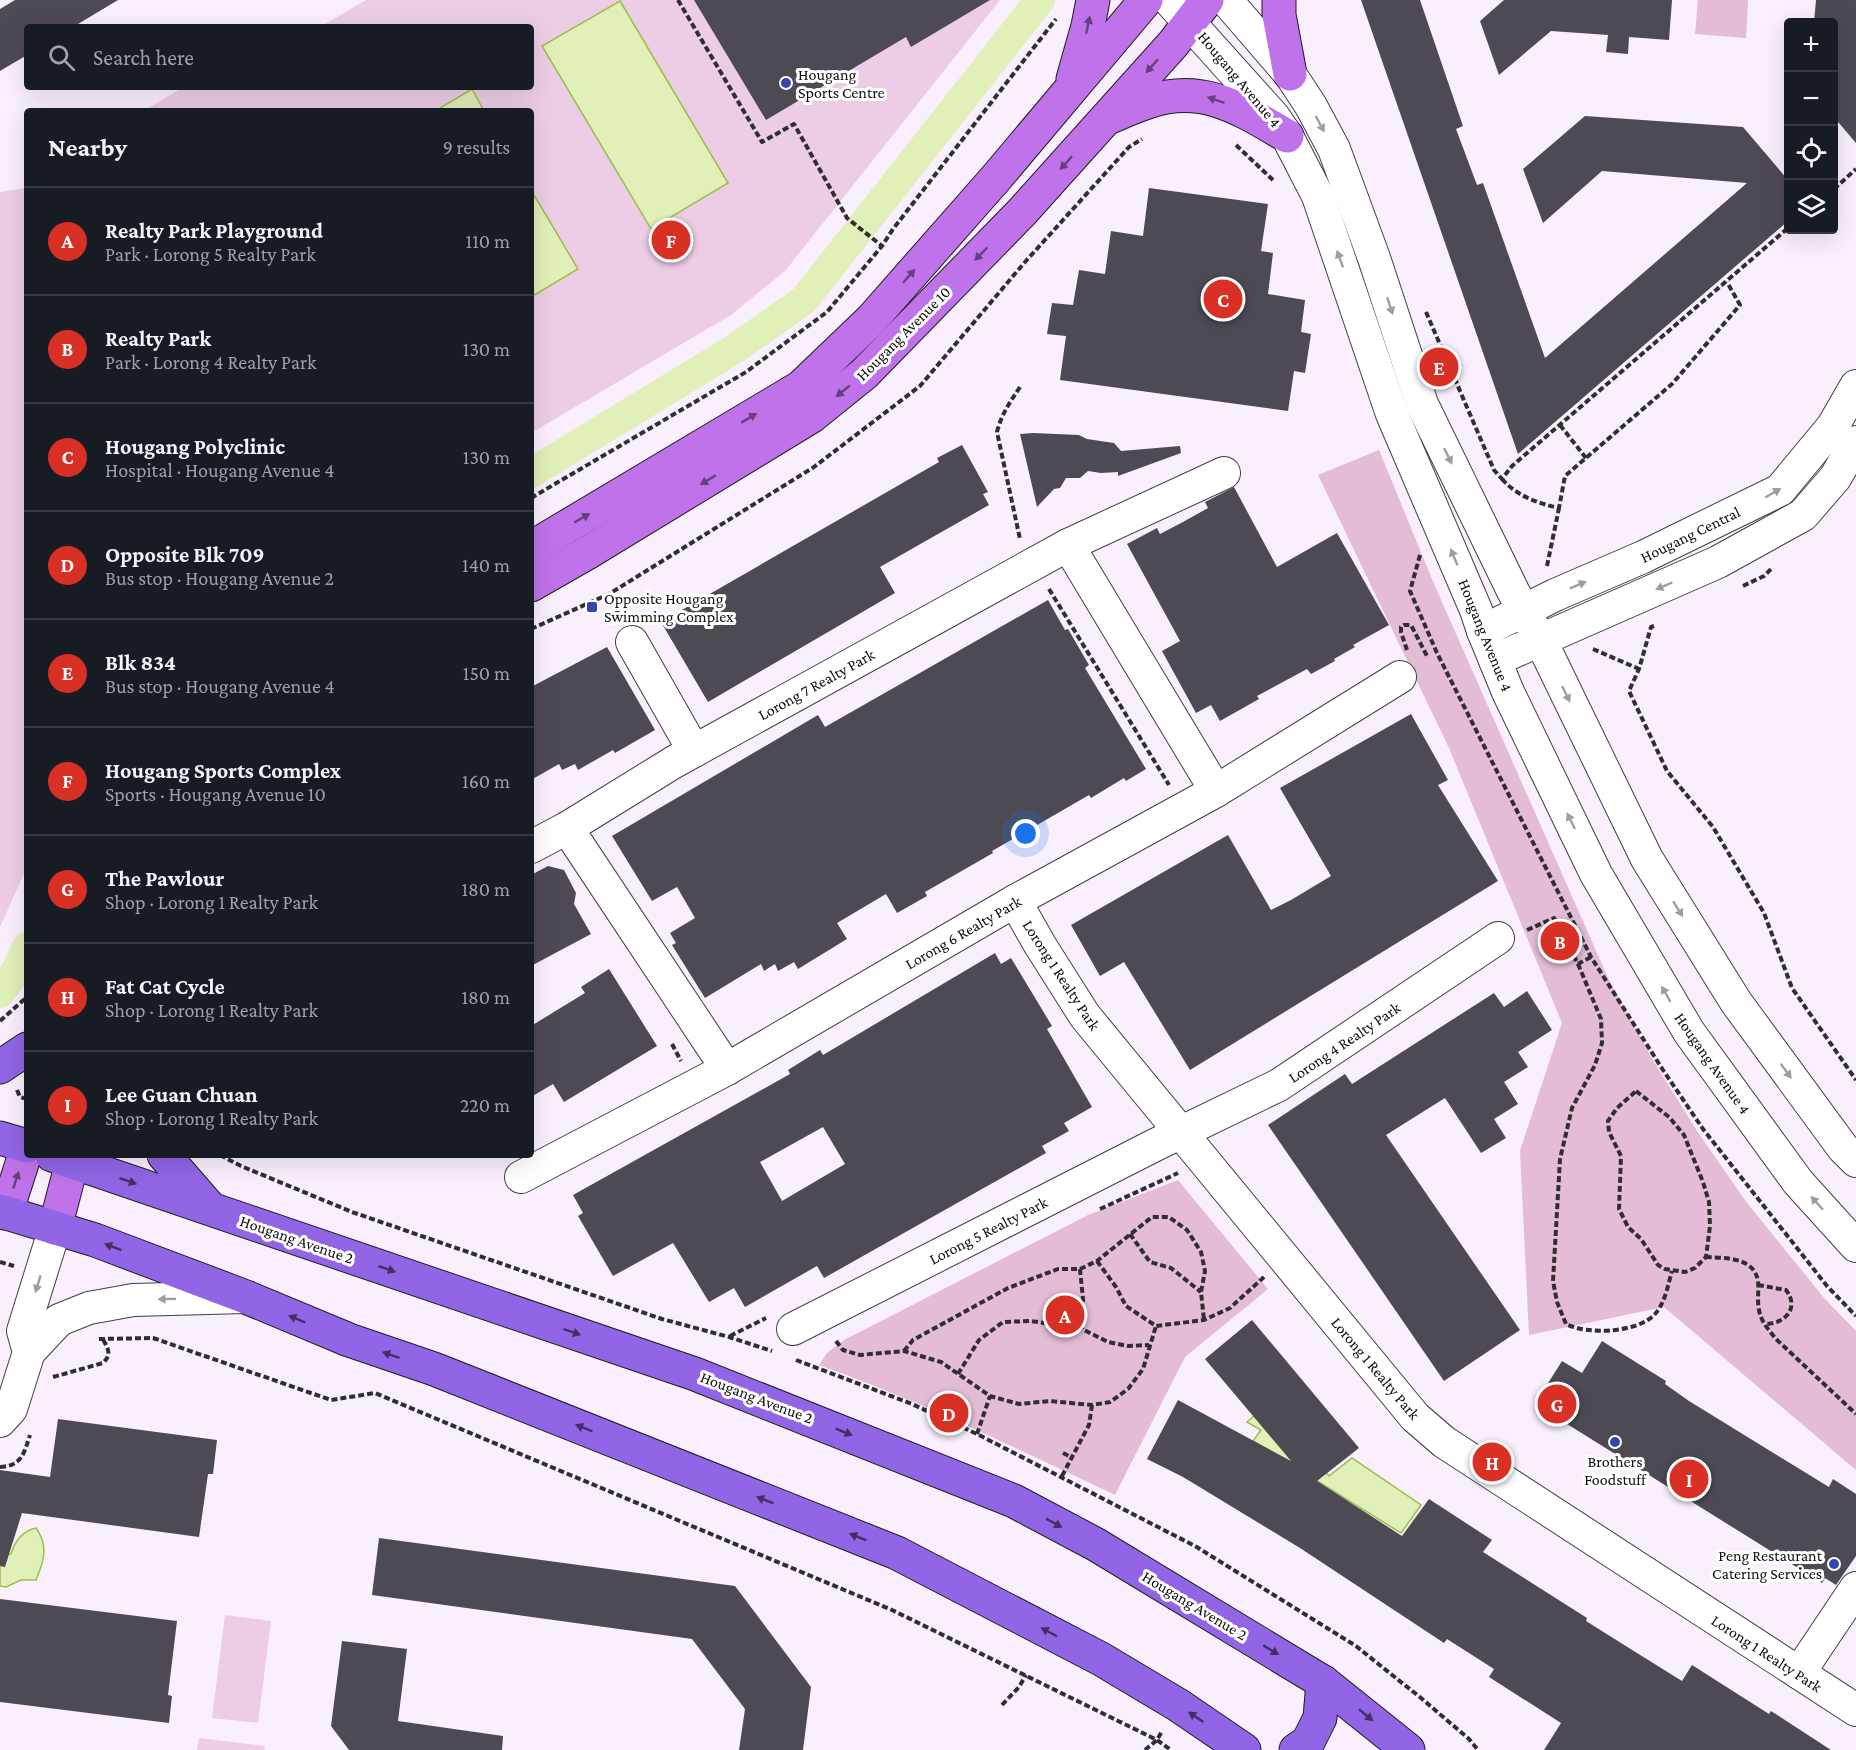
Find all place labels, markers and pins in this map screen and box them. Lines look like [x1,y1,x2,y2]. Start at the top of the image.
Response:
place label: Hougang Sports Centre [798,66,885,102]
marker: Hougang Sports Centre [779,76,793,90]
pin: F [652,218,690,262]
pin: C [1204,276,1242,322]
pin: E [1420,344,1458,389]
place label: Opposite Hougang Swimming Complex [604,590,734,626]
marker: Opposite Hougang Swimming Complex [585,600,599,614]
pin: B [1540,918,1580,964]
pin: A [1046,1292,1084,1338]
pin: G [1538,1382,1576,1426]
pin: D [930,1390,968,1436]
marker: Brothers Foodstuff [1608,1435,1622,1449]
pin: H [1472,1440,1512,1484]
place label: Brothers Foodstuff [1584,1453,1647,1488]
pin: I [1670,1456,1708,1502]
place label: Peng Restaurant Catering Services [1712,1547,1823,1583]
marker: Peng Restaurant Catering Services [1827,1557,1841,1571]

